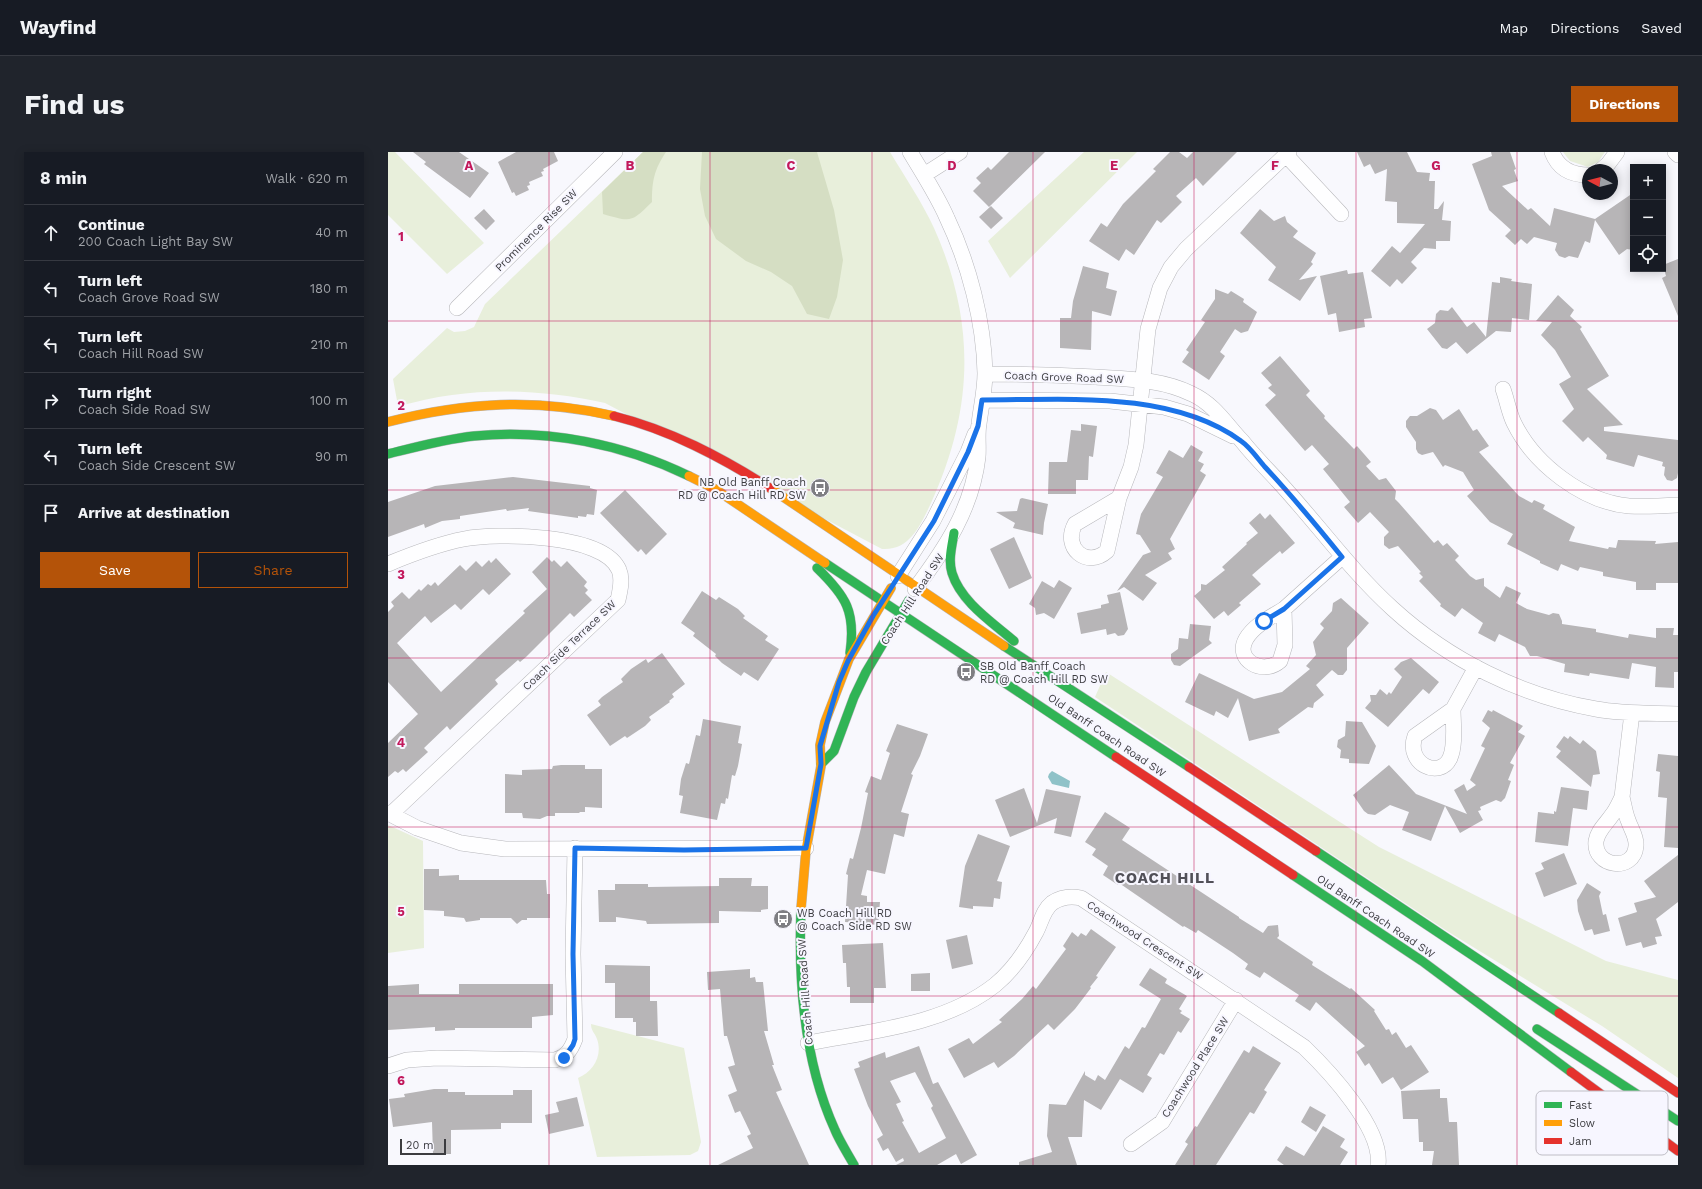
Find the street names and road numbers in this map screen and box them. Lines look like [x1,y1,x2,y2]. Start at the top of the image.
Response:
street label: Prominence Rise SW [493,186,580,274]
street label: Coach Grove Road SW [1004,369,1125,386]
street label: Coach Hill Road SW [878,551,947,647]
street label: Coach Side Terrace SW [520,597,619,693]
street label: Old Banff Coach Road SW [1045,691,1169,780]
street label: Old Banff Coach Road SW [1314,872,1438,961]
street label: Coachwood Crescent SW [1084,898,1205,983]
street label: Coach Hill Road SW [795,938,816,1045]
street label: Coachwood Place SW [1159,1014,1232,1120]

